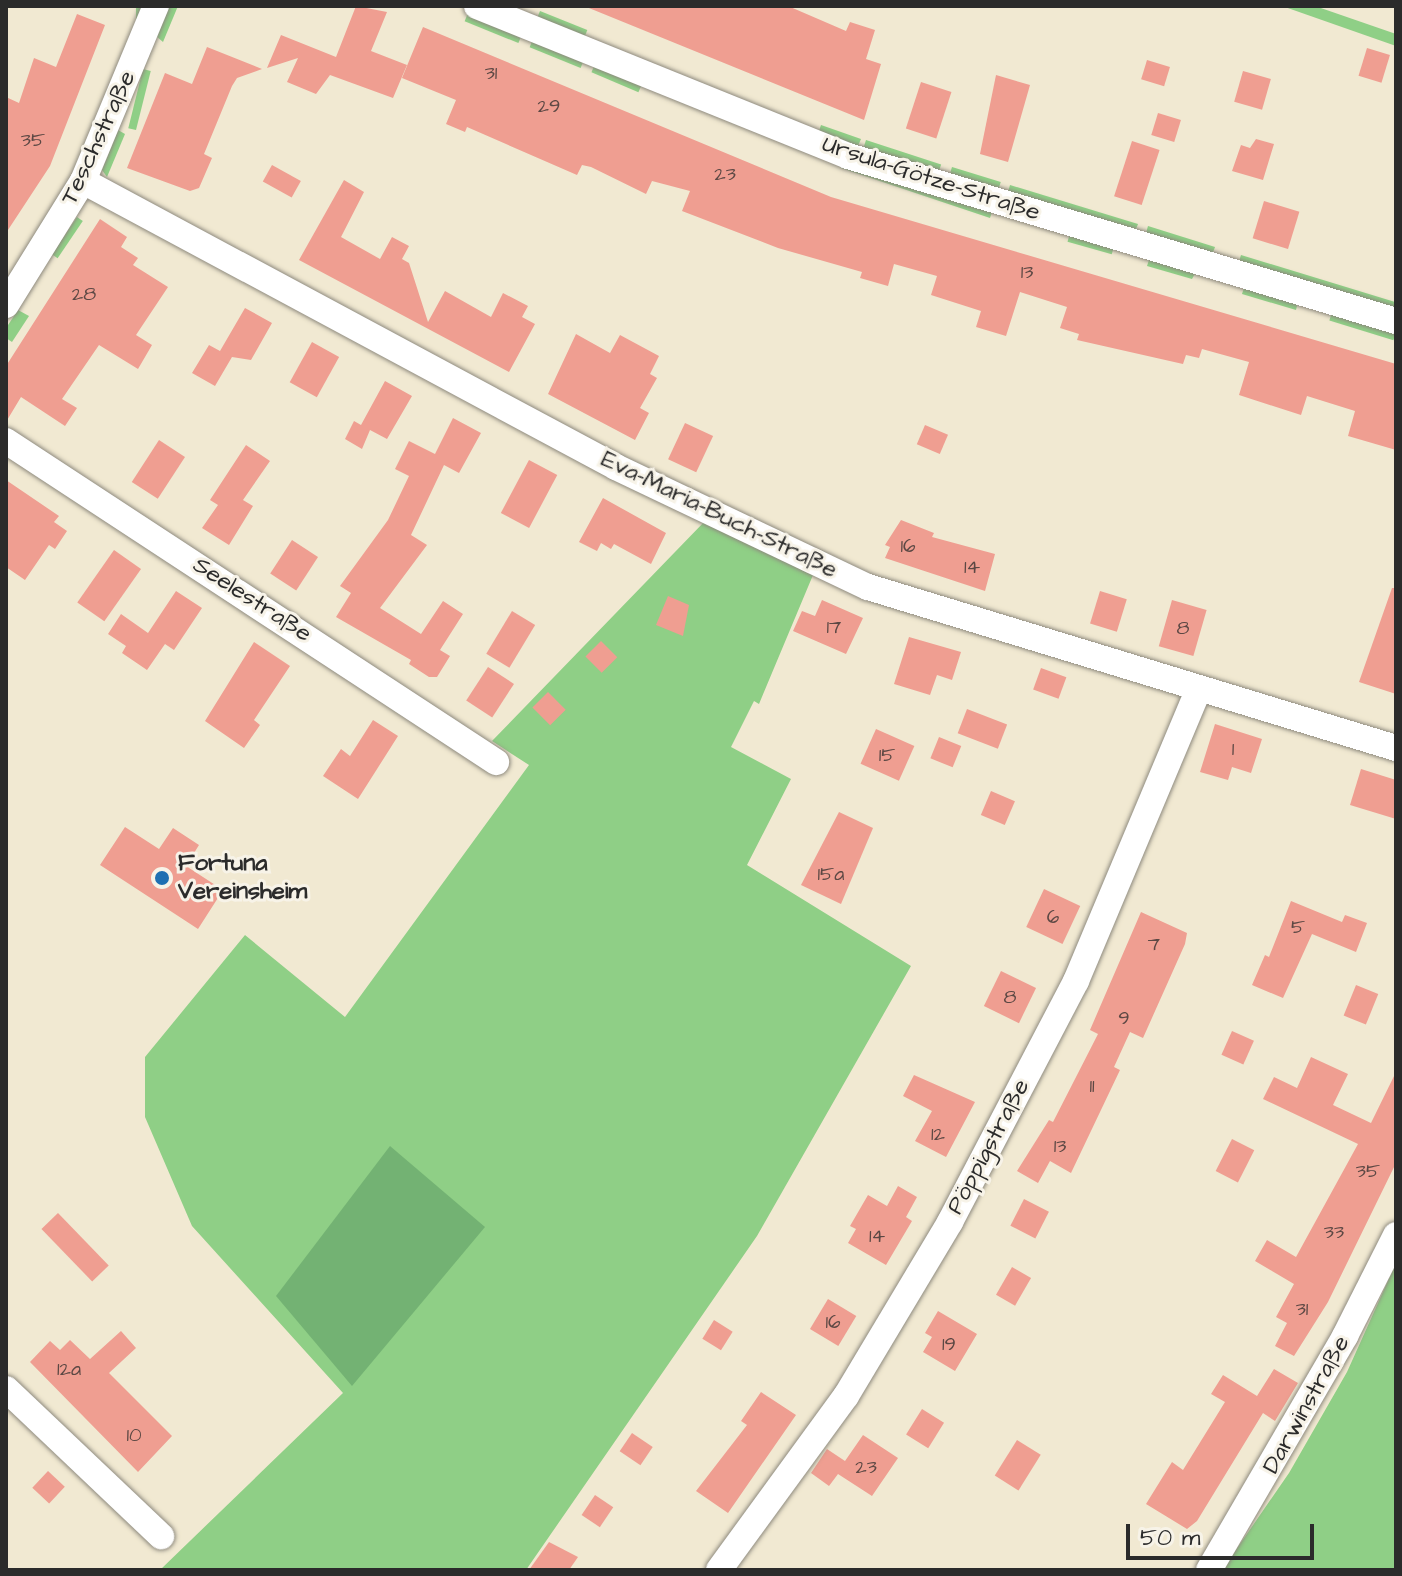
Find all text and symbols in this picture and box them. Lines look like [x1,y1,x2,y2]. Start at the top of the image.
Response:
house number: 31 [485,61,497,85]
street label: Teschstraße [55,67,143,209]
house number: 29 [538,94,560,118]
house number: 35 [21,128,45,152]
street label: Ursula-Götze-Straße [819,130,1043,228]
house number: 23 [714,162,736,186]
house number: 13 [1021,260,1033,284]
house number: 28 [72,282,96,306]
street label: Eva-Maria-Buch-Straße [596,445,842,585]
house number: 16 [900,534,916,558]
street label: Seelestraße [187,551,317,649]
house number: 14 [964,555,980,579]
house number: 17 [827,615,841,639]
house number: 8 [1177,616,1189,640]
house number: 1 [1232,737,1234,761]
house number: 15 [879,743,895,767]
place label: Fortuna Vereinsheim [178,850,307,906]
house number: 15a [818,862,844,886]
marker: Fortuna Vereinsheim [153,869,171,887]
house number: 6 [1047,905,1059,929]
house number: 5 [1291,915,1305,939]
house number: 7 [1148,932,1160,956]
house number: 8 [1004,985,1016,1009]
house number: 9 [1118,1006,1130,1030]
house number: 11 [1089,1074,1095,1098]
street label: Pöppigstraße [941,1075,1037,1219]
house number: 12 [931,1122,945,1146]
house number: 13 [1054,1134,1066,1158]
house number: 35 [1356,1159,1380,1183]
house number: 33 [1324,1220,1344,1244]
house number: 14 [869,1224,885,1248]
house number: 31 [1296,1297,1308,1321]
house number: 16 [825,1310,841,1334]
street label: Darwinstraße [1257,1331,1357,1479]
house number: 19 [942,1332,956,1356]
house number: 12a [57,1357,81,1381]
house number: 10 [126,1423,142,1447]
house number: 23 [855,1455,877,1479]
scale bar [1130,1508,1318,1558]
text: 50 m [1140,1521,1200,1555]

